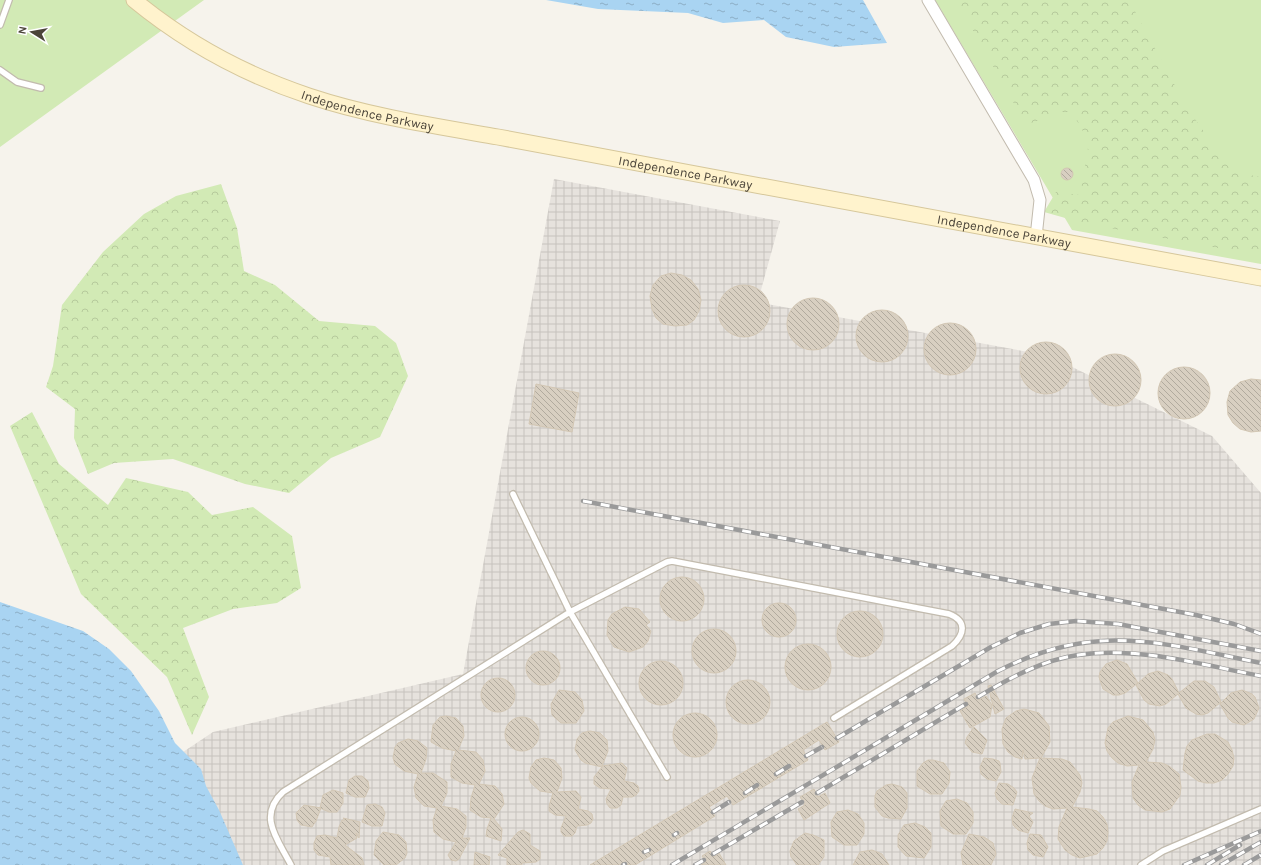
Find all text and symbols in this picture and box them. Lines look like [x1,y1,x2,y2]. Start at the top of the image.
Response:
north arrow [12,12,52,52]
text: N [16,25,30,35]
street label: Independence Parkway [299,86,435,133]
street label: Independence Parkway [617,152,754,192]
street label: Independence Parkway [936,211,1072,250]

